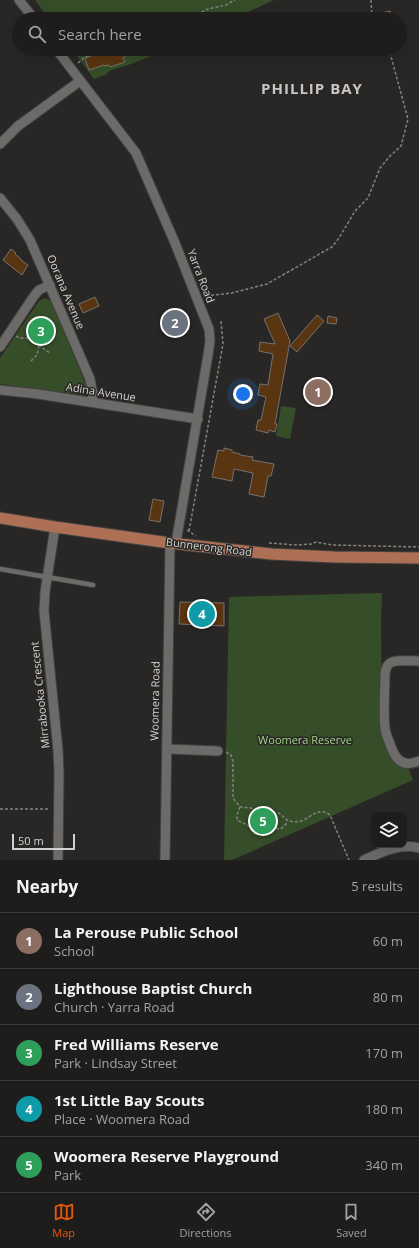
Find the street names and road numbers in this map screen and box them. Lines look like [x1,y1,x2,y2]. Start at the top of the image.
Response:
street label: Yarra Road [184,247,219,305]
street label: Oorana Avenue [44,252,89,331]
street label: Adina Avenue [65,379,137,404]
street label: Bunnerong Road [165,534,253,559]
street label: Mirrabooka Crescent [26,641,53,749]
street label: Woomera Road [146,661,163,741]

